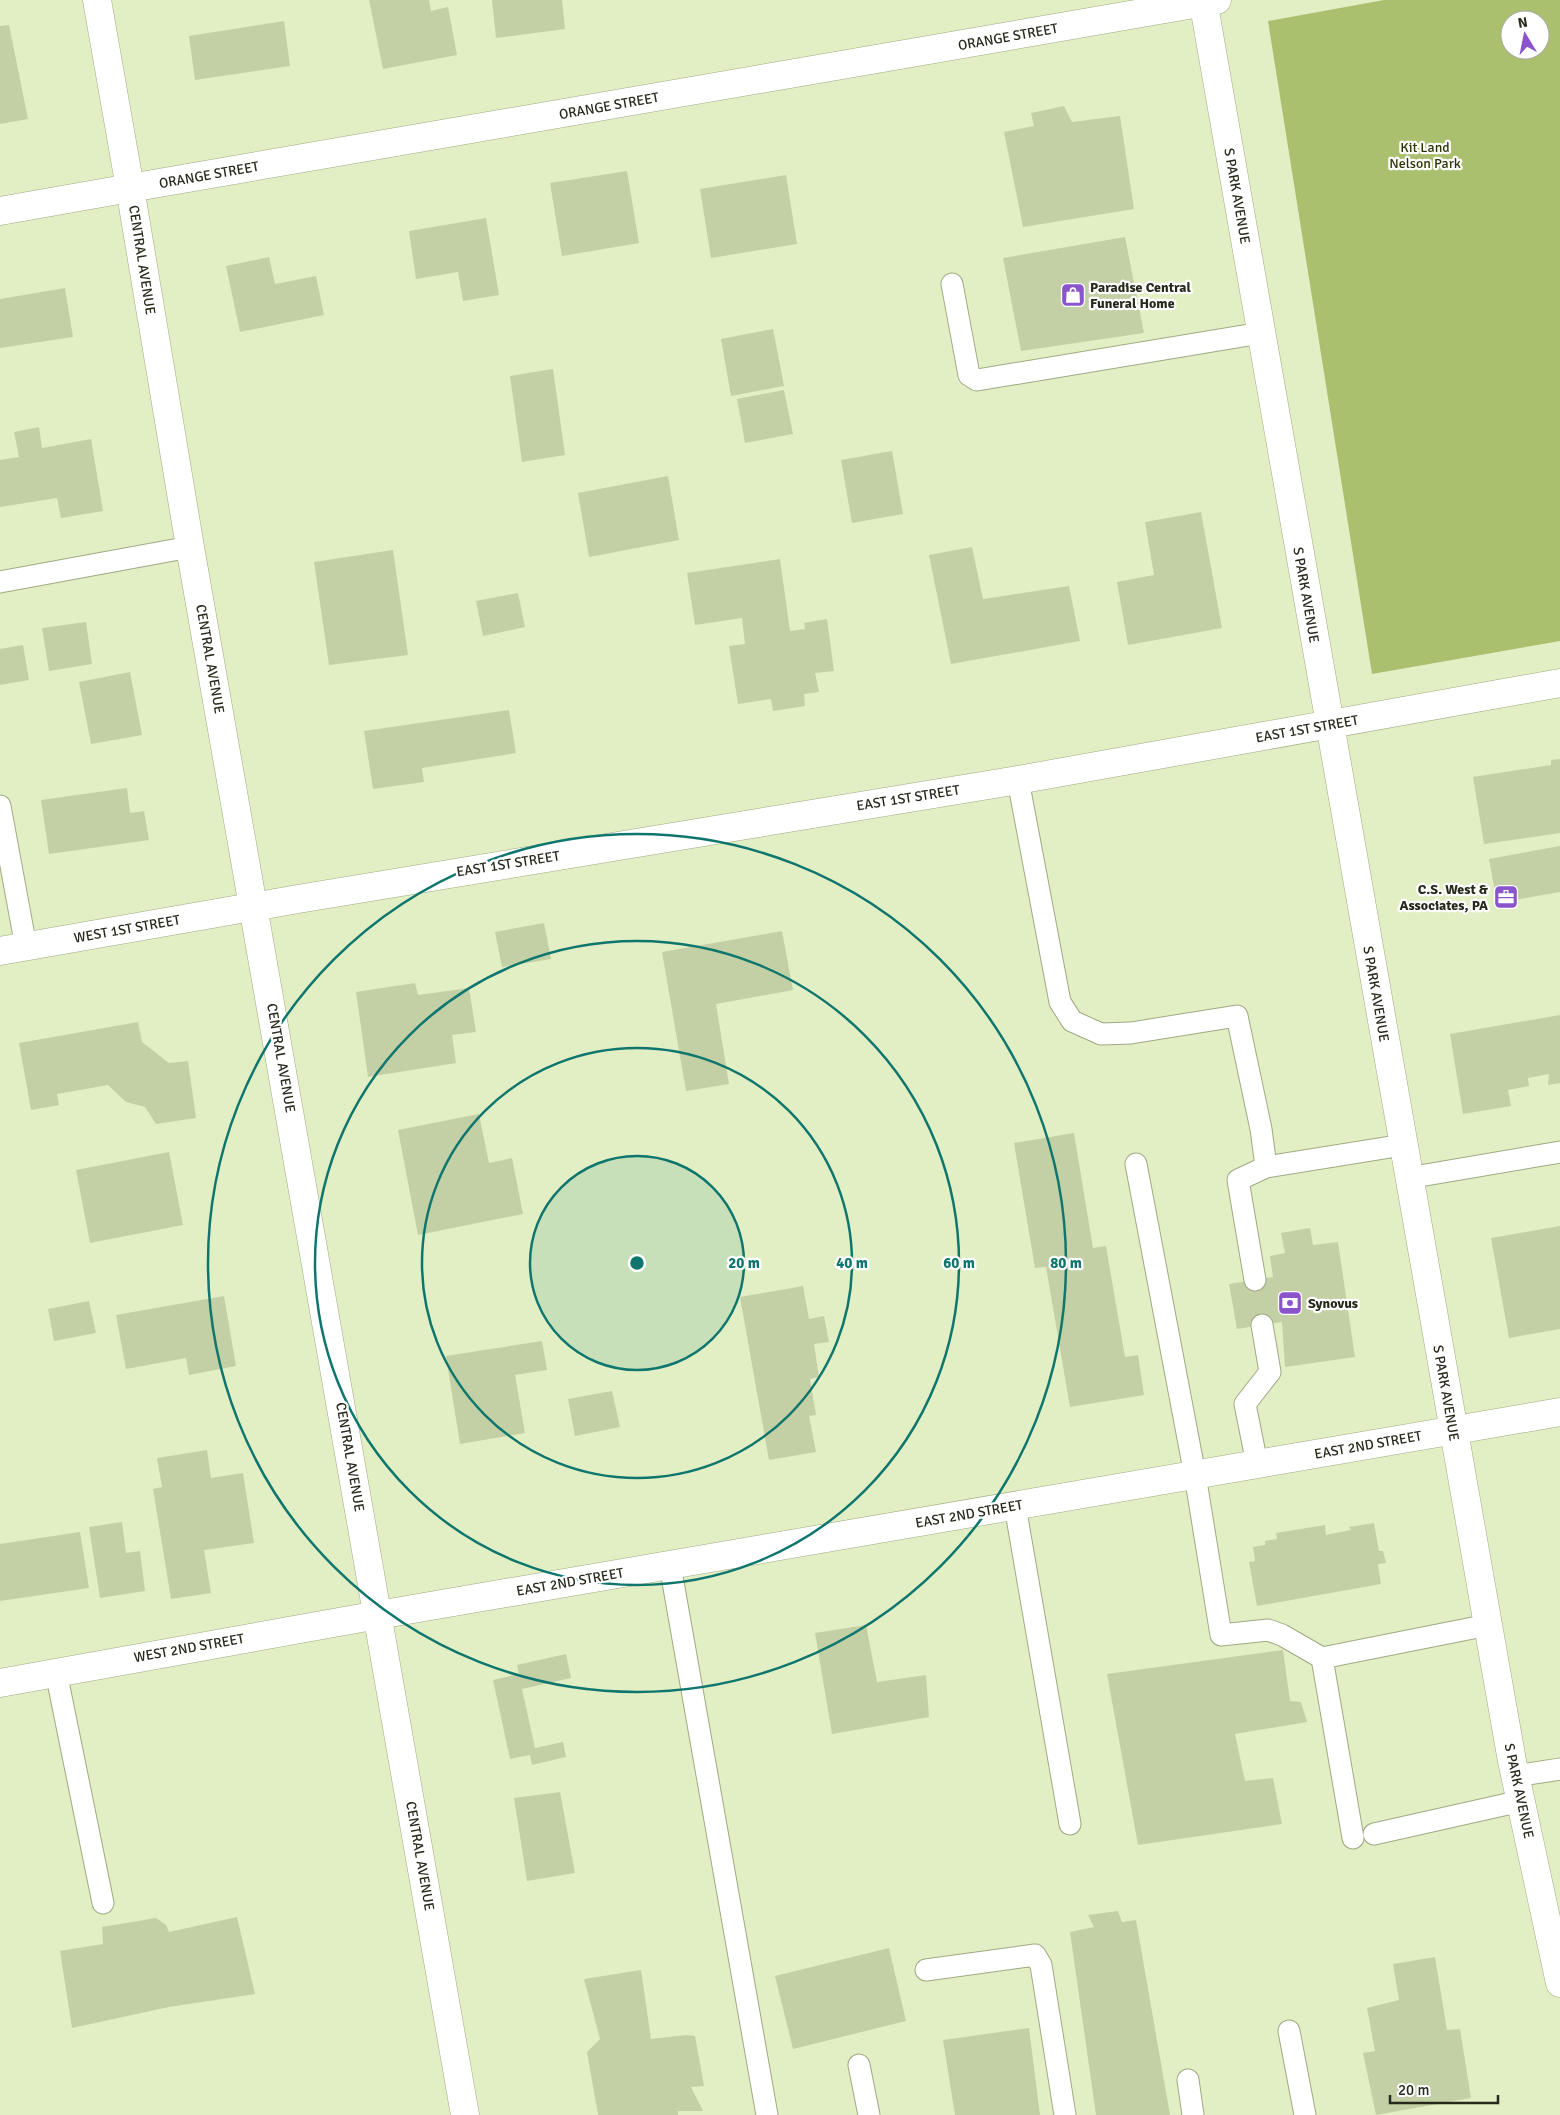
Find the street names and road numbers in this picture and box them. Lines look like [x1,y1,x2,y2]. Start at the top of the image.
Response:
street label: ORANGE STREET [957,20,1059,54]
street label: ORANGE STREET [558,89,660,123]
street label: S PARK AVENUE [1220,147,1254,245]
street label: ORANGE STREET [158,158,260,192]
street label: CENTRAL AVENUE [125,204,159,316]
street label: S PARK AVENUE [1289,546,1323,644]
street label: CENTRAL AVENUE [192,603,228,715]
street label: EAST 1ST STREET [1254,712,1360,746]
street label: EAST 1ST STREET [855,781,961,815]
street label: EAST 1ST STREET [455,847,561,881]
street label: WEST 1ST STREET [73,911,182,947]
street label: S PARK AVENUE [1359,945,1393,1043]
street label: CENTRAL AVENUE [263,1002,299,1114]
street label: S PARK AVENUE [1429,1344,1463,1442]
street label: CENTRAL AVENUE [332,1401,368,1513]
street label: EAST 2ND STREET [1313,1427,1423,1463]
street label: EAST 2ND STREET [914,1496,1024,1532]
street label: EAST 2ND STREET [515,1564,625,1600]
street label: WEST 2ND STREET [132,1630,246,1666]
street label: S PARK AVENUE [1501,1742,1537,1840]
street label: CENTRAL AVENUE [402,1800,438,1912]

